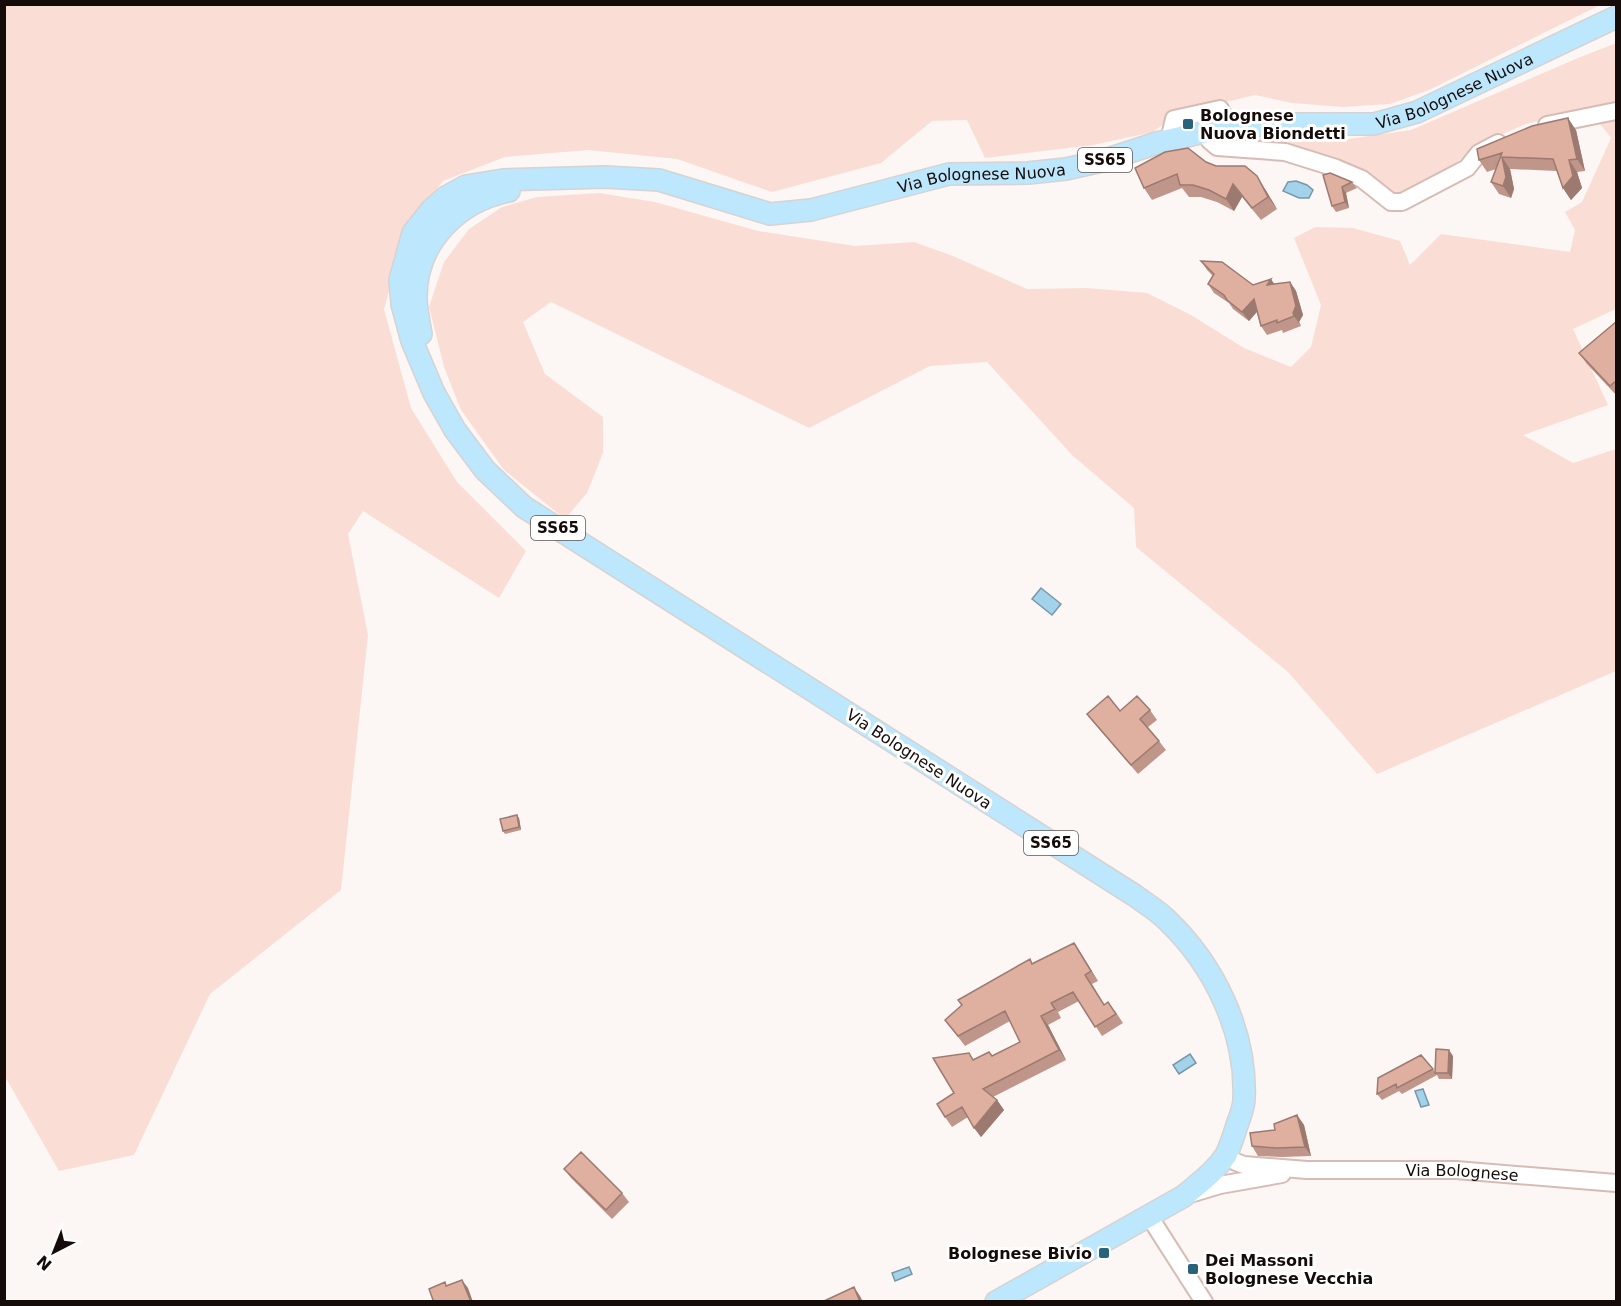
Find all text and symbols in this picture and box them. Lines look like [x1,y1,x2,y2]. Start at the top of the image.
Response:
street label: Via Bolognese Nuova [1374,49,1536,133]
place label: Bolognese Nuova Biondetti [1200,106,1346,143]
marker: Bolognese Nuova Biondetti [1181,117,1195,131]
road number: SS65 [1078,148,1132,172]
street label: Via Bolognese Nuova [895,160,1067,197]
road number: SS65 [531,516,585,540]
street label: Via Bolognese Nuova [843,705,995,813]
road number: SS65 [1024,831,1078,855]
street label: Via Bolognese [1406,1161,1519,1185]
north arrow [24,1222,84,1282]
place label: Bolognese Bivio [948,1244,1092,1263]
marker: Bolognese Bivio [1097,1246,1111,1260]
text: N [33,1251,56,1274]
place label: Dei Massoni Bolognese Vecchia [1205,1251,1373,1288]
marker: Dei Massoni Bolognese Vecchia [1186,1262,1200,1276]

